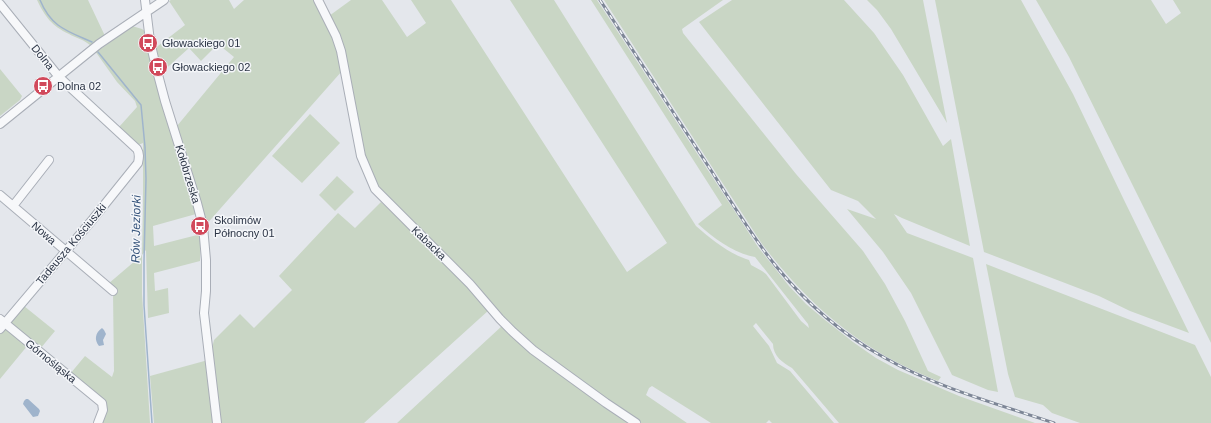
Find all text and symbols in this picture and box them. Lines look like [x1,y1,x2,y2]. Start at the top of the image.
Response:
bus stop icon: Głowackiego 01 [137,32,159,54]
place label: Głowackiego 01 [162,37,240,49]
street label: Dolna [29,42,57,73]
bus stop icon: Głowackiego 02 [147,56,169,78]
place label: Głowackiego 02 [172,61,250,73]
bus stop icon: Dolna 02 [32,75,54,97]
place label: Dolna 02 [57,80,101,92]
street label: Kołobrzeska [173,143,203,206]
water label: Rów Jeziorki [128,195,144,263]
street label: Tadeusza Kościuszki [34,201,108,287]
place label: Skolimów Północny 01 [214,214,275,239]
bus stop icon: Skolimów Północny 01 [189,215,211,237]
street label: Nowa [29,219,59,247]
street label: Kabacka [409,224,449,263]
street label: Górnośląska [23,337,79,386]

